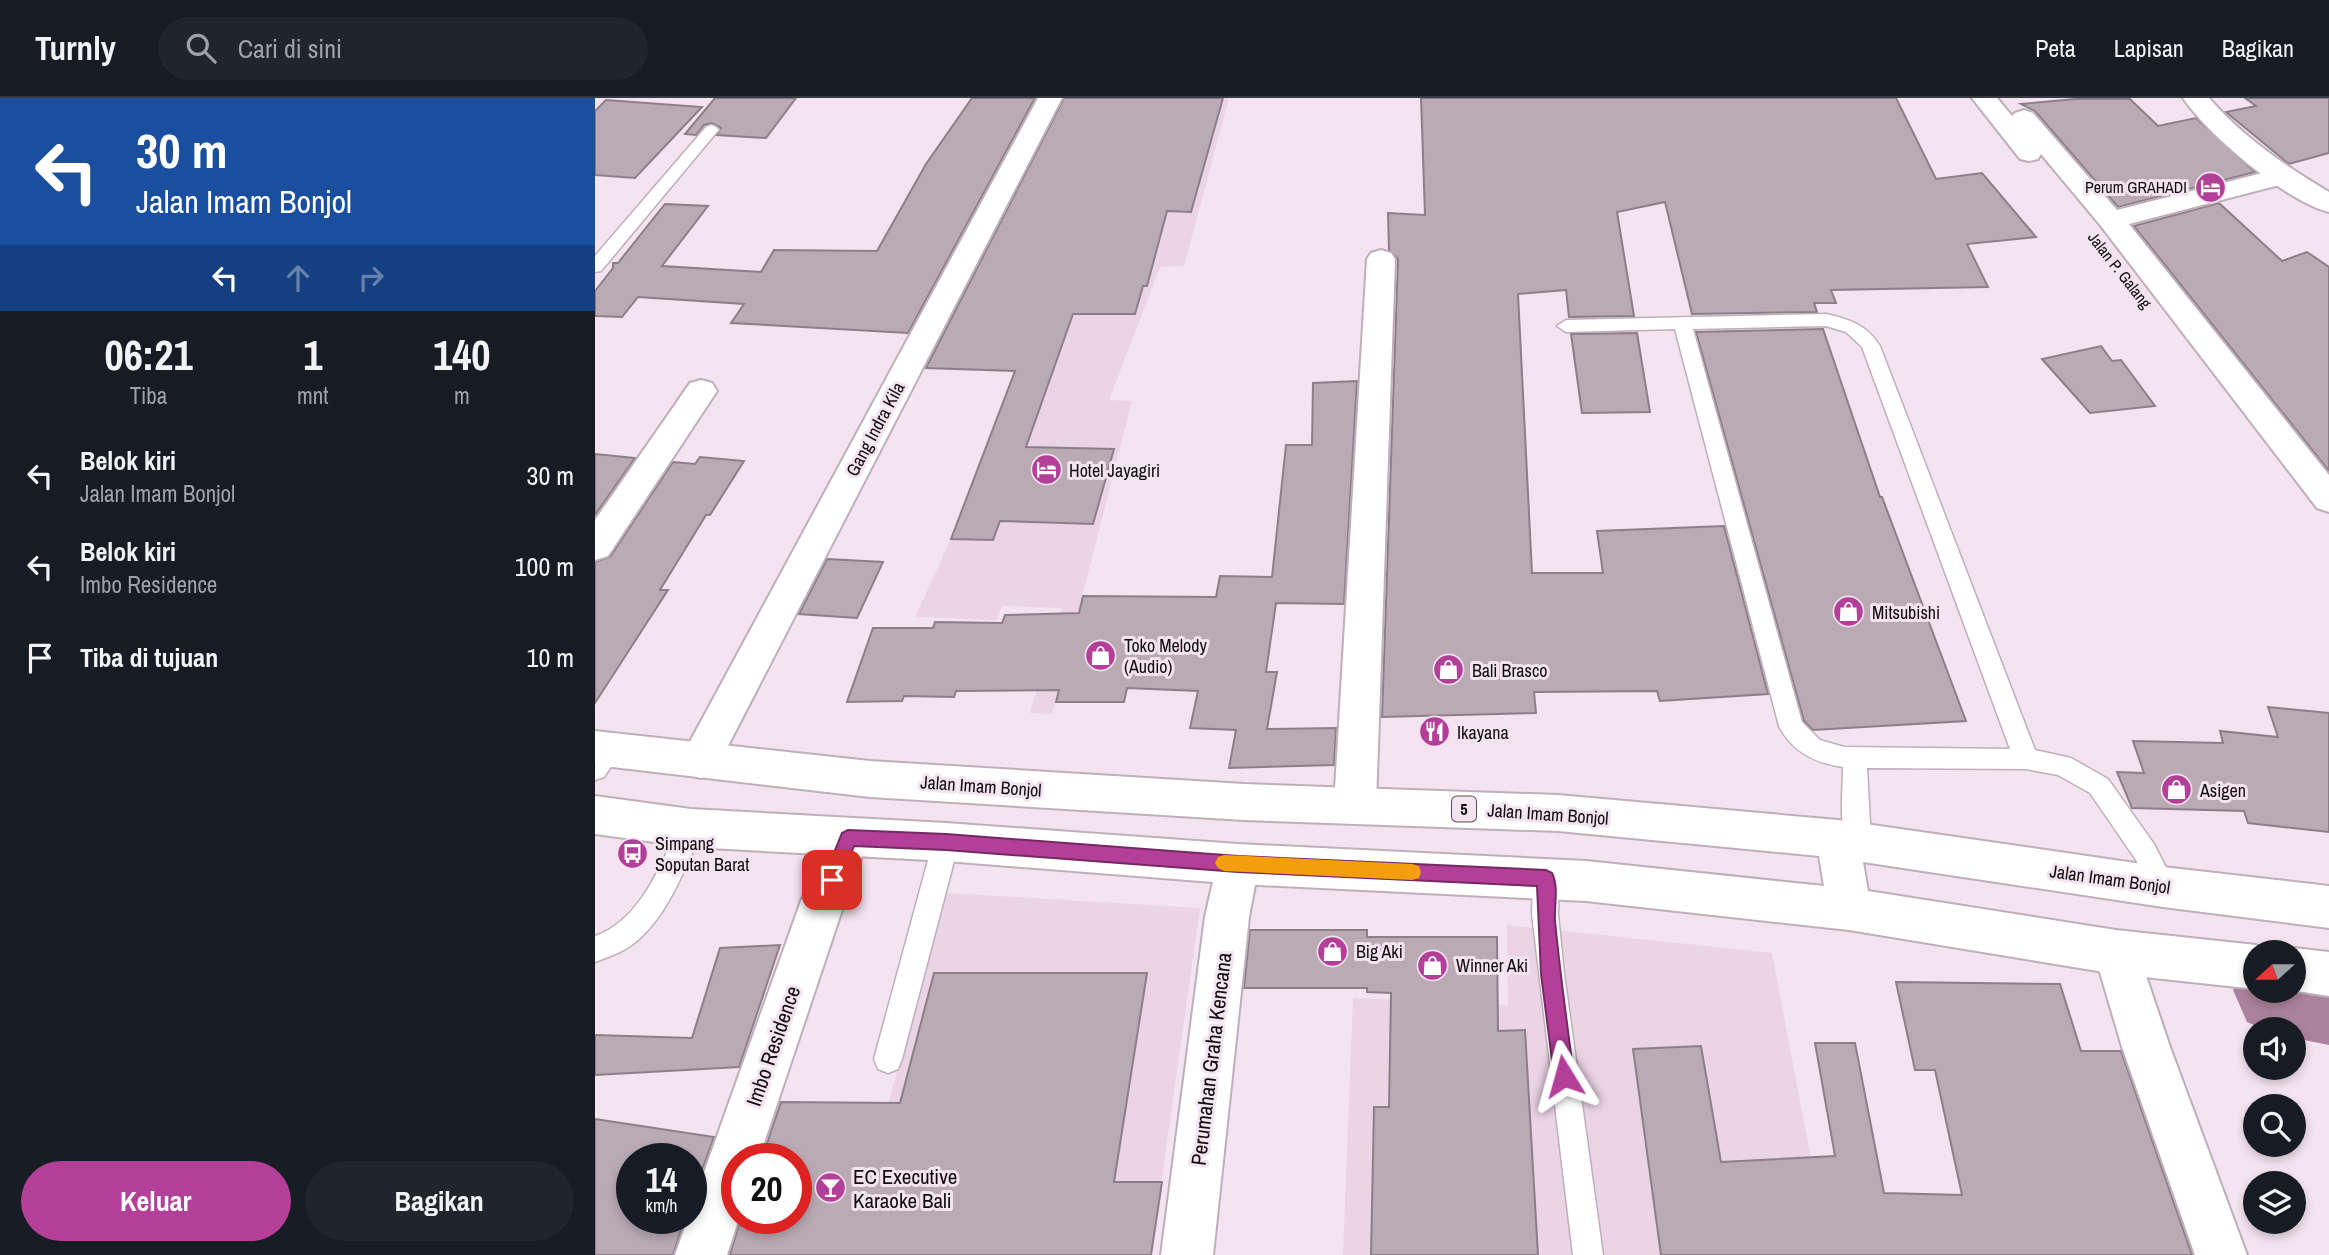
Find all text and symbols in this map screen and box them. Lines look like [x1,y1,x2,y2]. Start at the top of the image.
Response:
search box [158,17,648,80]
text: Turnly [35,26,116,70]
icon: search [182,29,220,67]
text: Cari di sini [238,31,342,66]
text: Peta [2035,32,2076,64]
text: Lapisan [2114,32,2184,64]
text: Bagikan [2222,32,2294,64]
text: 30 m [136,117,228,183]
icon: left [21,126,112,217]
hotel icon: Perum GRAHADI [2193,170,2227,204]
place label: Perum GRAHADI [2085,176,2187,198]
text: Jalan Imam Bonjol [136,180,352,223]
street label: Jalan P. Galang [2083,227,2157,313]
icon: left [206,259,244,297]
icon: ahead [279,259,317,297]
icon: right [352,259,390,297]
text: 06:21 [105,327,193,383]
text: 1 [303,327,322,383]
text: 140 [433,327,491,383]
street label: Gang Indra Kila [840,377,910,481]
text: Tiba [130,380,167,411]
text: mnt [297,380,329,411]
text: m [454,380,470,411]
text: Belok kiri [80,443,176,478]
hotel icon: Hotel Jayagiri [1029,453,1063,487]
icon: left [21,457,59,495]
text: 30 m [527,458,574,493]
place label: Hotel Jayagiri [1069,458,1160,483]
text: Jalan Imam Bonjol [80,478,235,509]
text: Belok kiri [80,534,176,569]
icon: left [21,548,59,586]
text: 100 m [515,549,574,584]
text: Imbo Residence [80,569,217,600]
shop icon: Mitsubishi [1832,595,1866,629]
place label: Mitsubishi [1872,600,1940,625]
place label: Toko Melody (Audio) [1124,633,1207,679]
shop icon: Toko Melody (Audio) [1084,638,1118,672]
icon: arrive [21,639,59,677]
text: Tiba di tujuan [80,640,218,675]
text: 10 m [527,640,574,675]
shop icon: Bali Brasco [1432,653,1466,687]
place label: Bali Brasco [1472,658,1547,683]
restaurant icon: Ikayana [1417,715,1451,749]
place label: Ikayana [1457,720,1509,745]
street label: Jalan Imam Bonjol [920,769,1042,803]
shop icon: Asigen [2160,773,2194,807]
place label: Asigen [2199,778,2246,803]
road number: 5 [1452,796,1476,822]
street label: Jalan Imam Bonjol [1487,797,1609,831]
place label: Simpang Soputan Barat [655,831,749,877]
bus stop icon: Simpang Soputan Barat [615,836,649,870]
pin [802,850,862,910]
street label: Jalan Imam Bonjol [2048,858,2172,900]
icon: arrive [813,861,851,899]
shop icon: Big Aki [1316,934,1350,968]
place label: Big Aki [1356,939,1403,964]
north arrow [2243,940,2307,1003]
map controls [2243,940,2306,1234]
shop icon: Winner Aki [1416,948,1450,982]
street label: Perumahan Graha Kencana [1184,950,1239,1167]
place label: Winner Aki [1456,953,1528,978]
street label: Imbo Residence [739,982,807,1110]
button: sound [2243,1017,2306,1080]
position arrow [1527,1039,1601,1113]
button: search [2243,1094,2306,1157]
speed limit sign: 20 [721,1143,812,1234]
text: 14 [646,1156,677,1203]
button: Keluar [21,1161,291,1241]
button: Bagikan [305,1161,574,1241]
place label: EC Executive Karaoke Bali [853,1162,957,1215]
bar icon: EC Executive Karaoke Bali [813,1171,847,1205]
button: layers [2243,1171,2306,1234]
text: km/h [646,1193,678,1218]

